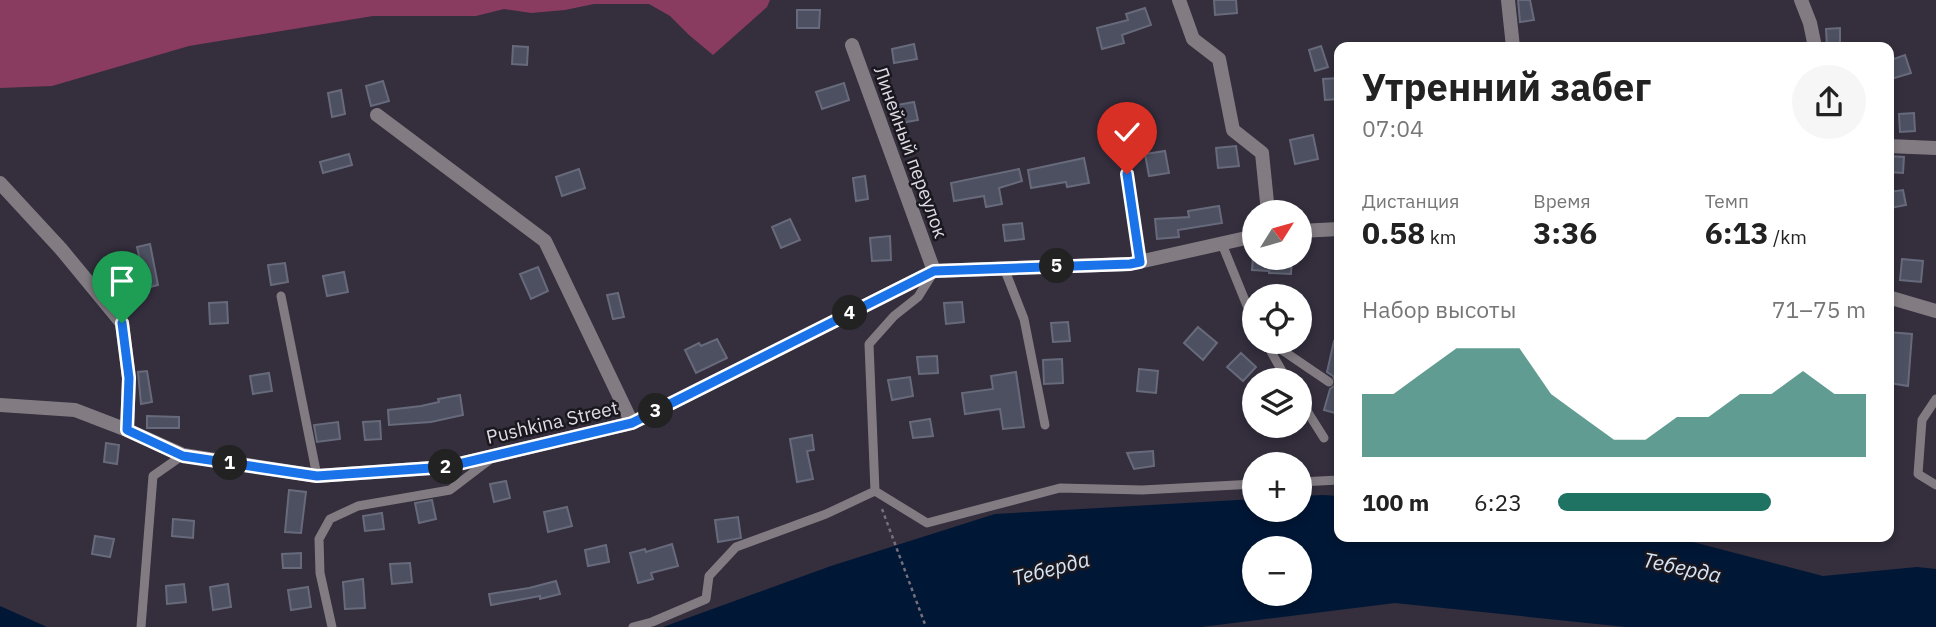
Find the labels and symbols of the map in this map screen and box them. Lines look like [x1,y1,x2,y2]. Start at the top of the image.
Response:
street label: Линейный переулок [869,63,953,241]
pin [1097,102,1157,174]
north arrow [1242,200,1312,270]
pin: 5 [1040,248,1074,284]
pin [92,251,152,323]
pin: 4 [832,296,868,330]
pin: 3 [638,394,674,428]
street label: Pushkina Street [484,395,620,449]
pin: 1 [212,446,247,480]
pin: 2 [428,449,464,484]
water label: Теберда [1009,544,1093,592]
water label: Теберда [1640,545,1724,589]

